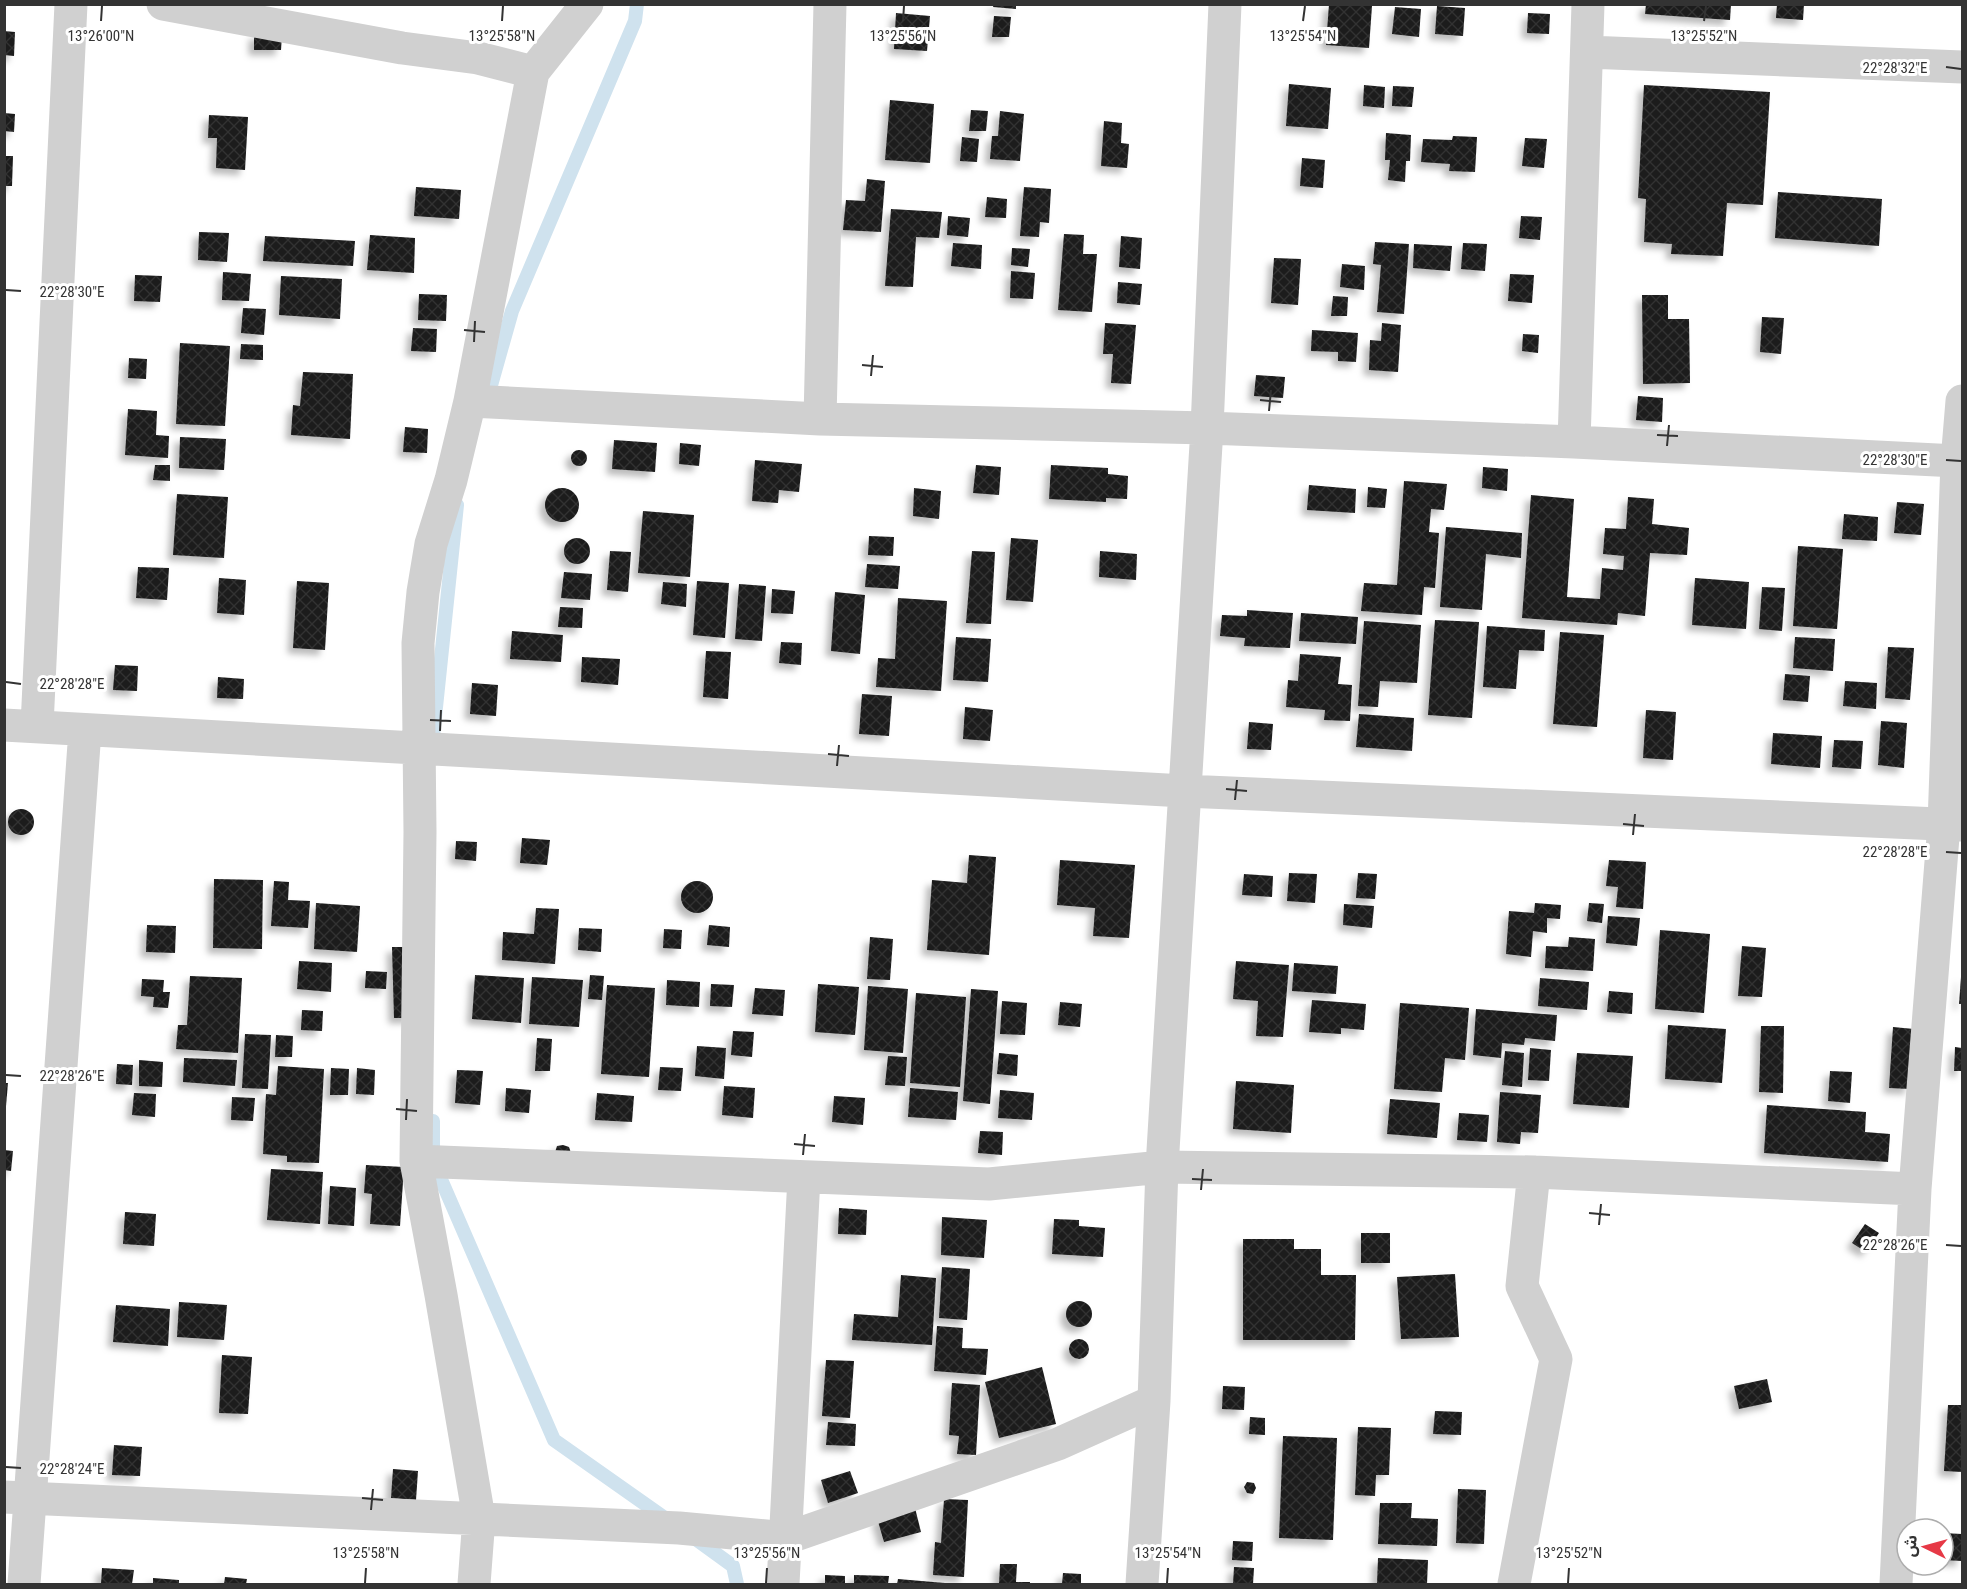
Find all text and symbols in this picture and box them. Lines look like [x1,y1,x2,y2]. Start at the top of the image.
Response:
text: 13°26'00"N [68,27,134,45]
text: 13°25'58"N [469,27,535,45]
text: 13°25'56"N [870,27,936,45]
text: 13°25'54"N [1270,27,1336,45]
text: 13°25'52"N [1671,27,1737,45]
text: 22°28'32"E [1863,59,1927,77]
text: 22°28'30"E [40,283,104,301]
text: 22°28'30"E [1863,451,1927,469]
text: 22°28'28"E [40,675,104,693]
text: 22°28'28"E [1863,843,1927,861]
text: 22°28'26"E [40,1067,104,1085]
text: 22°28'26"E [1863,1236,1927,1254]
text: 22°28'24"E [40,1460,104,1478]
north arrow [1895,1517,1955,1577]
text: ش [1900,1534,1921,1557]
text: 13°25'58"N [333,1544,399,1562]
text: 13°25'56"N [734,1544,800,1562]
text: 13°25'54"N [1135,1544,1201,1562]
text: 13°25'52"N [1536,1544,1602,1562]

